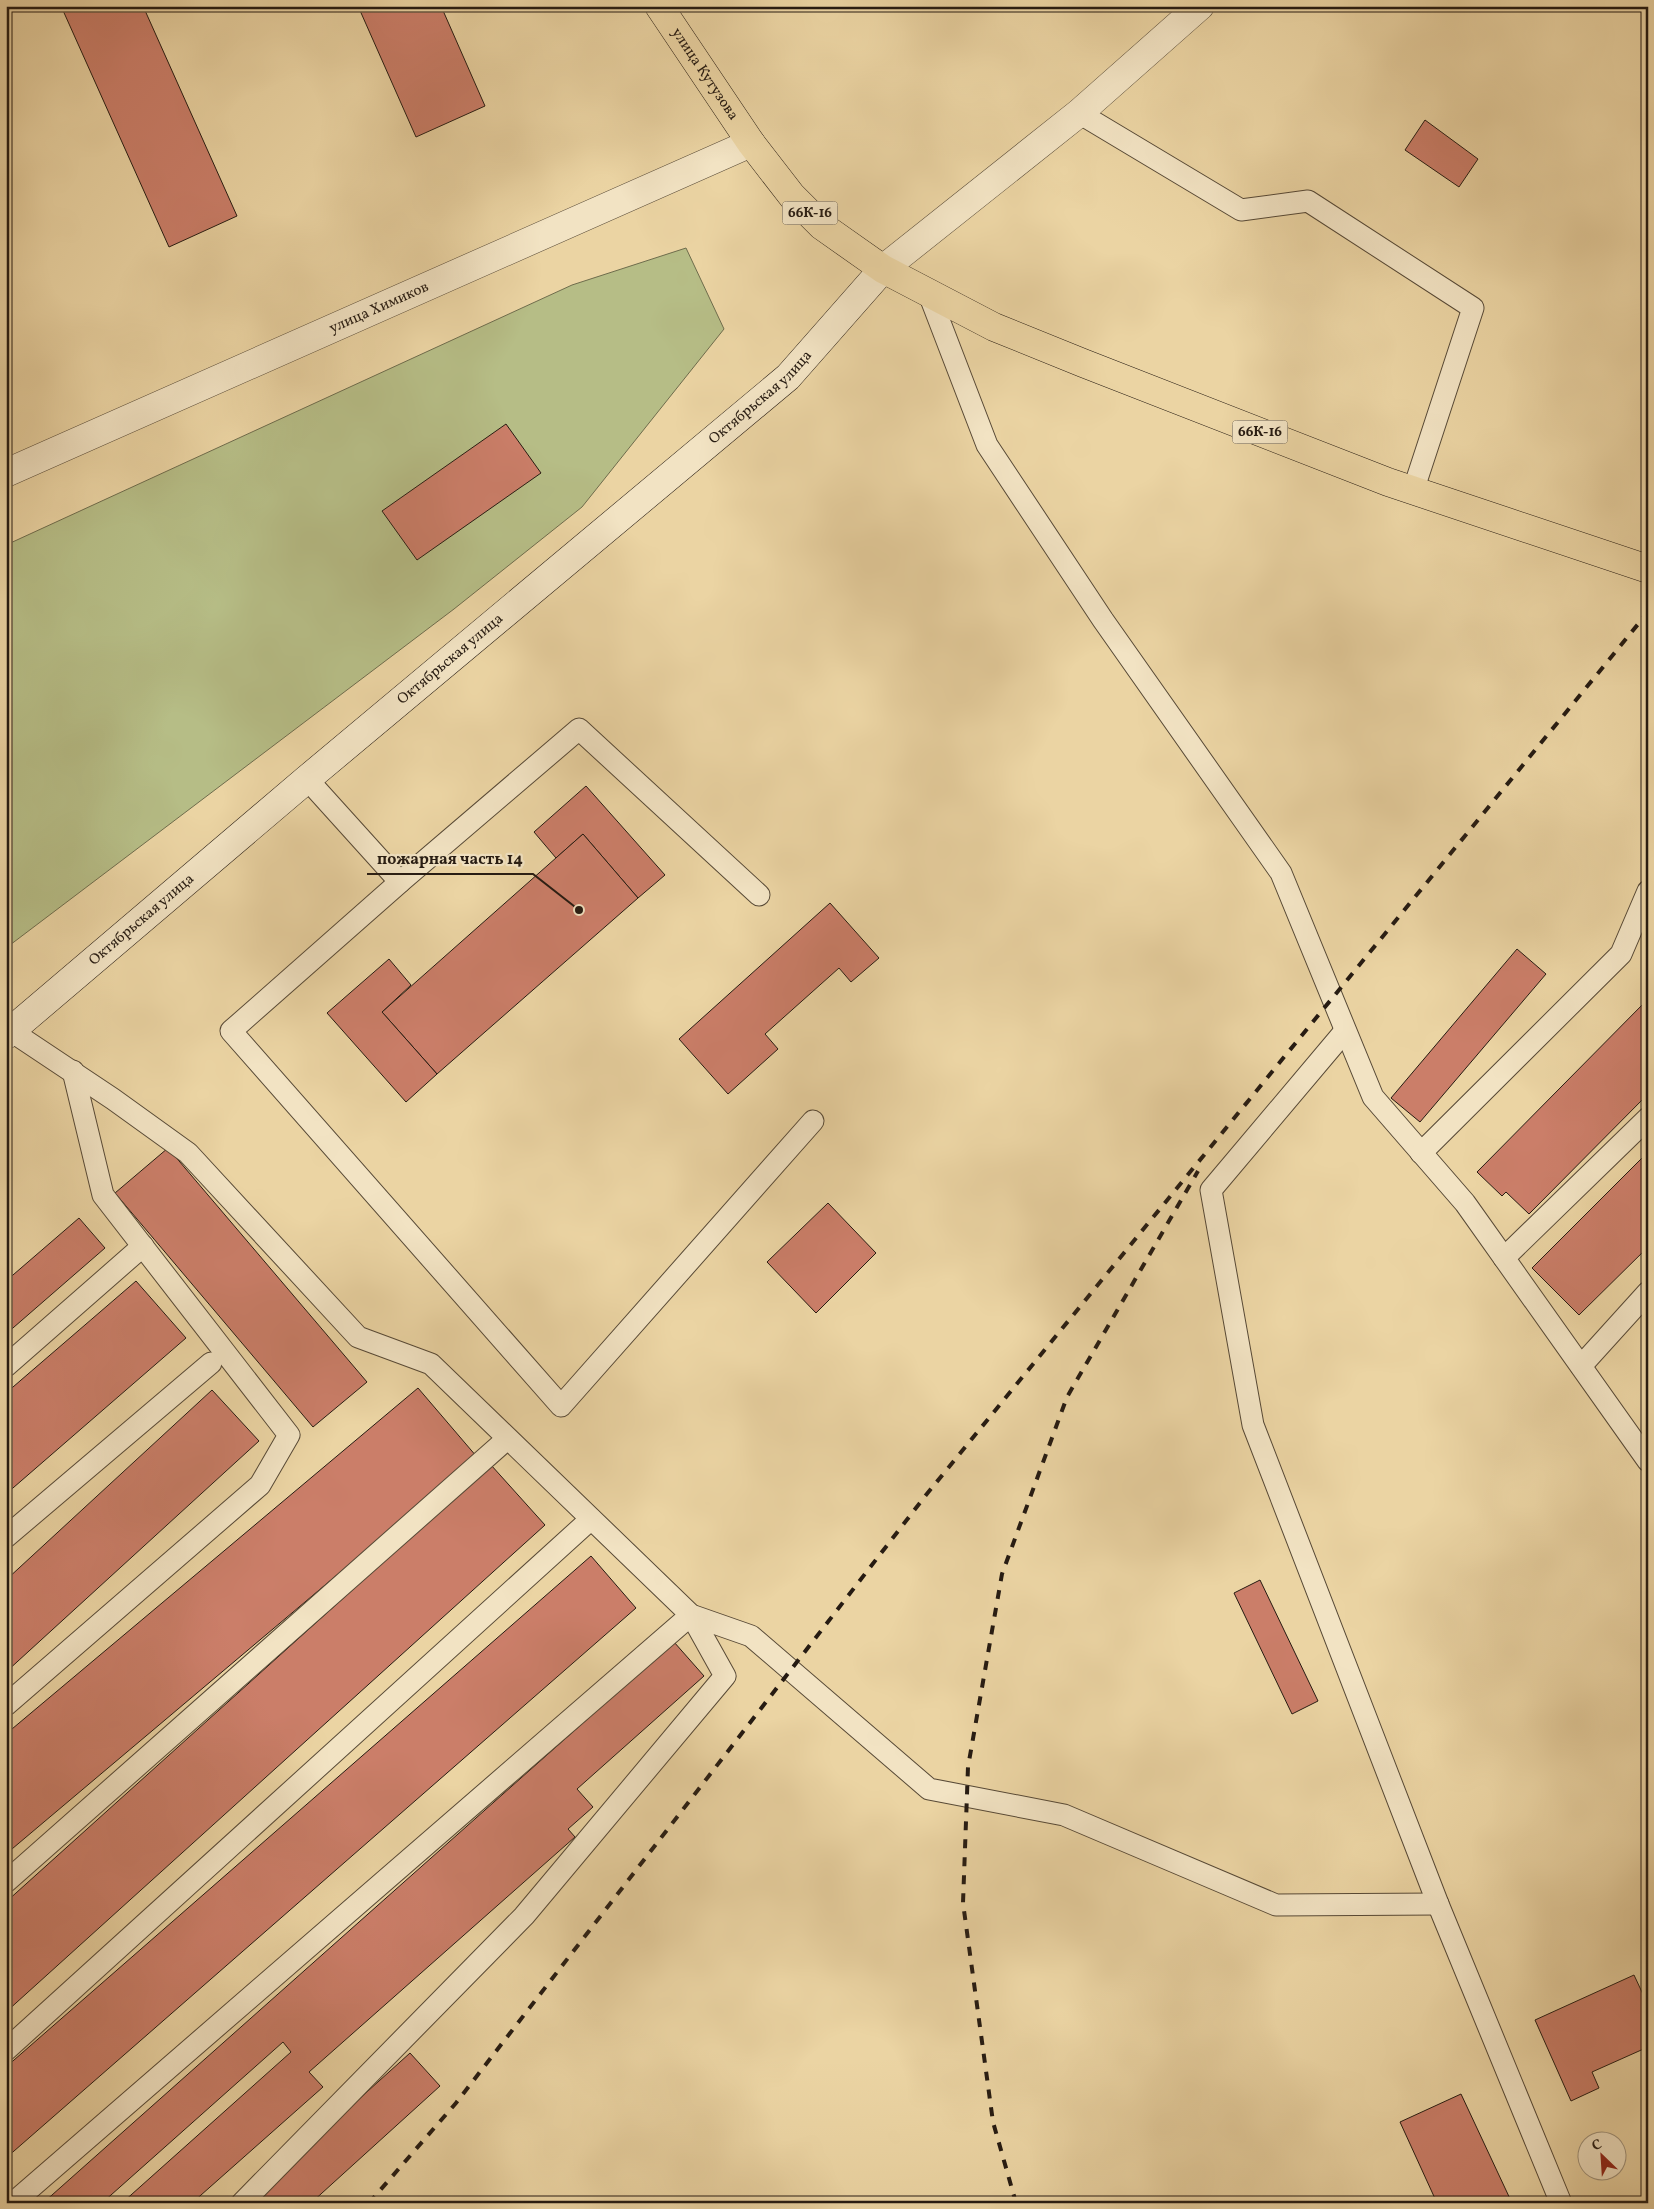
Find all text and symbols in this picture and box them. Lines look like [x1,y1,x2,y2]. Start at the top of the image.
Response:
street label: улица Кутузова [666,24,743,124]
road number: 66К-16 [782,202,838,224]
street label: улица Химиков [326,277,432,339]
street label: Октябрьская улица [704,346,817,449]
road number: 66К-16 [1232,421,1288,444]
street label: Октябрьская улица [393,609,508,710]
callout: пожарная часть 14 [367,843,533,874]
text: пожарная часть 14 [377,849,523,871]
street label: Октябрьская улица [84,869,199,971]
north arrow [1576,2132,1626,2182]
text: С [1589,2135,1605,2156]

